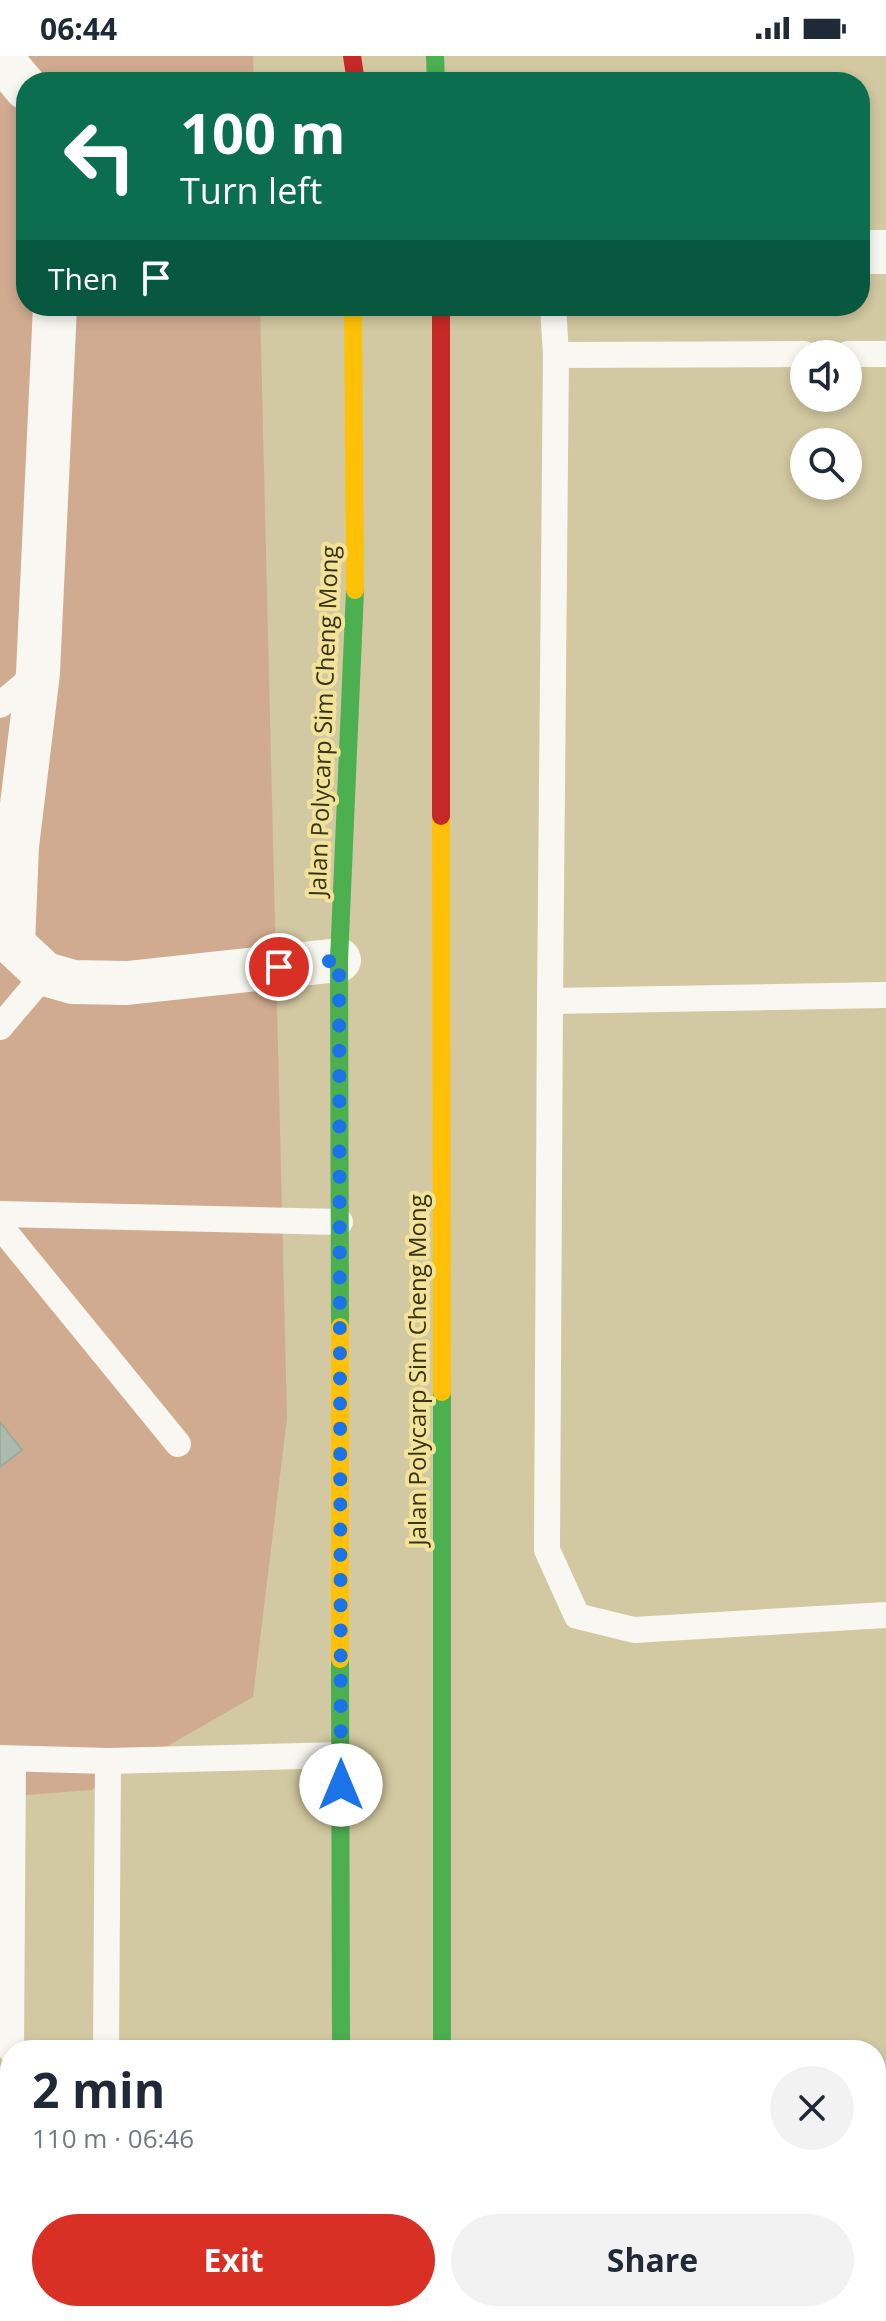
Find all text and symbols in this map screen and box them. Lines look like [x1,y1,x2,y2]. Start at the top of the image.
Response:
text: 06:44 [40,8,117,49]
text: 100 m [180,94,346,170]
icon: left [48,104,152,208]
text: Turn left [180,166,322,215]
icon: arrive [134,256,178,300]
text: Then [48,258,118,299]
map controls [790,340,862,500]
button: sound [790,340,862,412]
button: search [790,428,862,500]
street label: Jalan Polycarp Sim Cheng Mong [300,545,345,899]
pin [245,933,313,1001]
icon: arrive [257,945,301,989]
street label: Jalan Polycarp Sim Cheng Mong [400,1194,433,1548]
position arrow [299,1743,383,1827]
text: 2 min [32,2057,165,2122]
button: close [770,2066,854,2150]
text: 110 m · 06:46 [32,2120,194,2156]
button: Exit [32,2214,435,2306]
button: Share [451,2214,854,2306]

